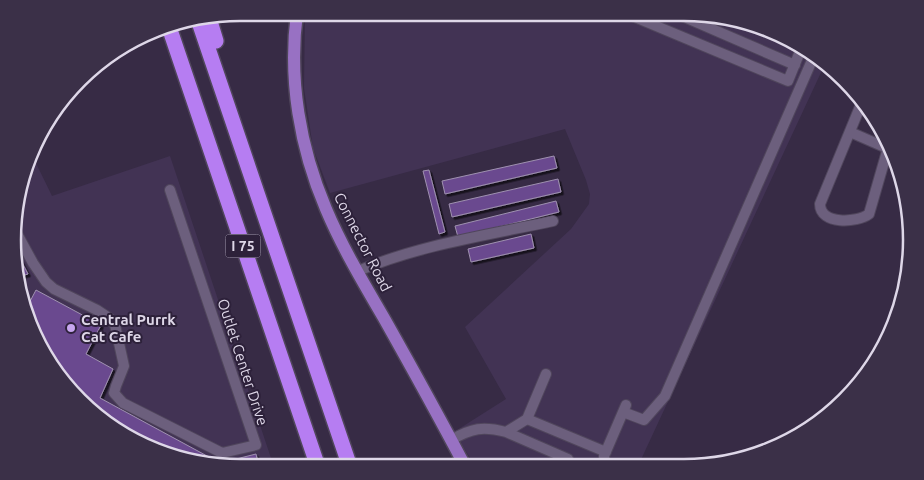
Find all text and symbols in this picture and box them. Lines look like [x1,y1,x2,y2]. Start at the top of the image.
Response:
street label: Connector Road [331,190,395,294]
road number: I 75 [226,235,260,258]
street label: Outlet Center Drive [214,296,272,428]
place label: Central Purrk Cat Cafe [81,311,176,345]
marker: Central Purrk Cat Cafe [65,322,77,334]

